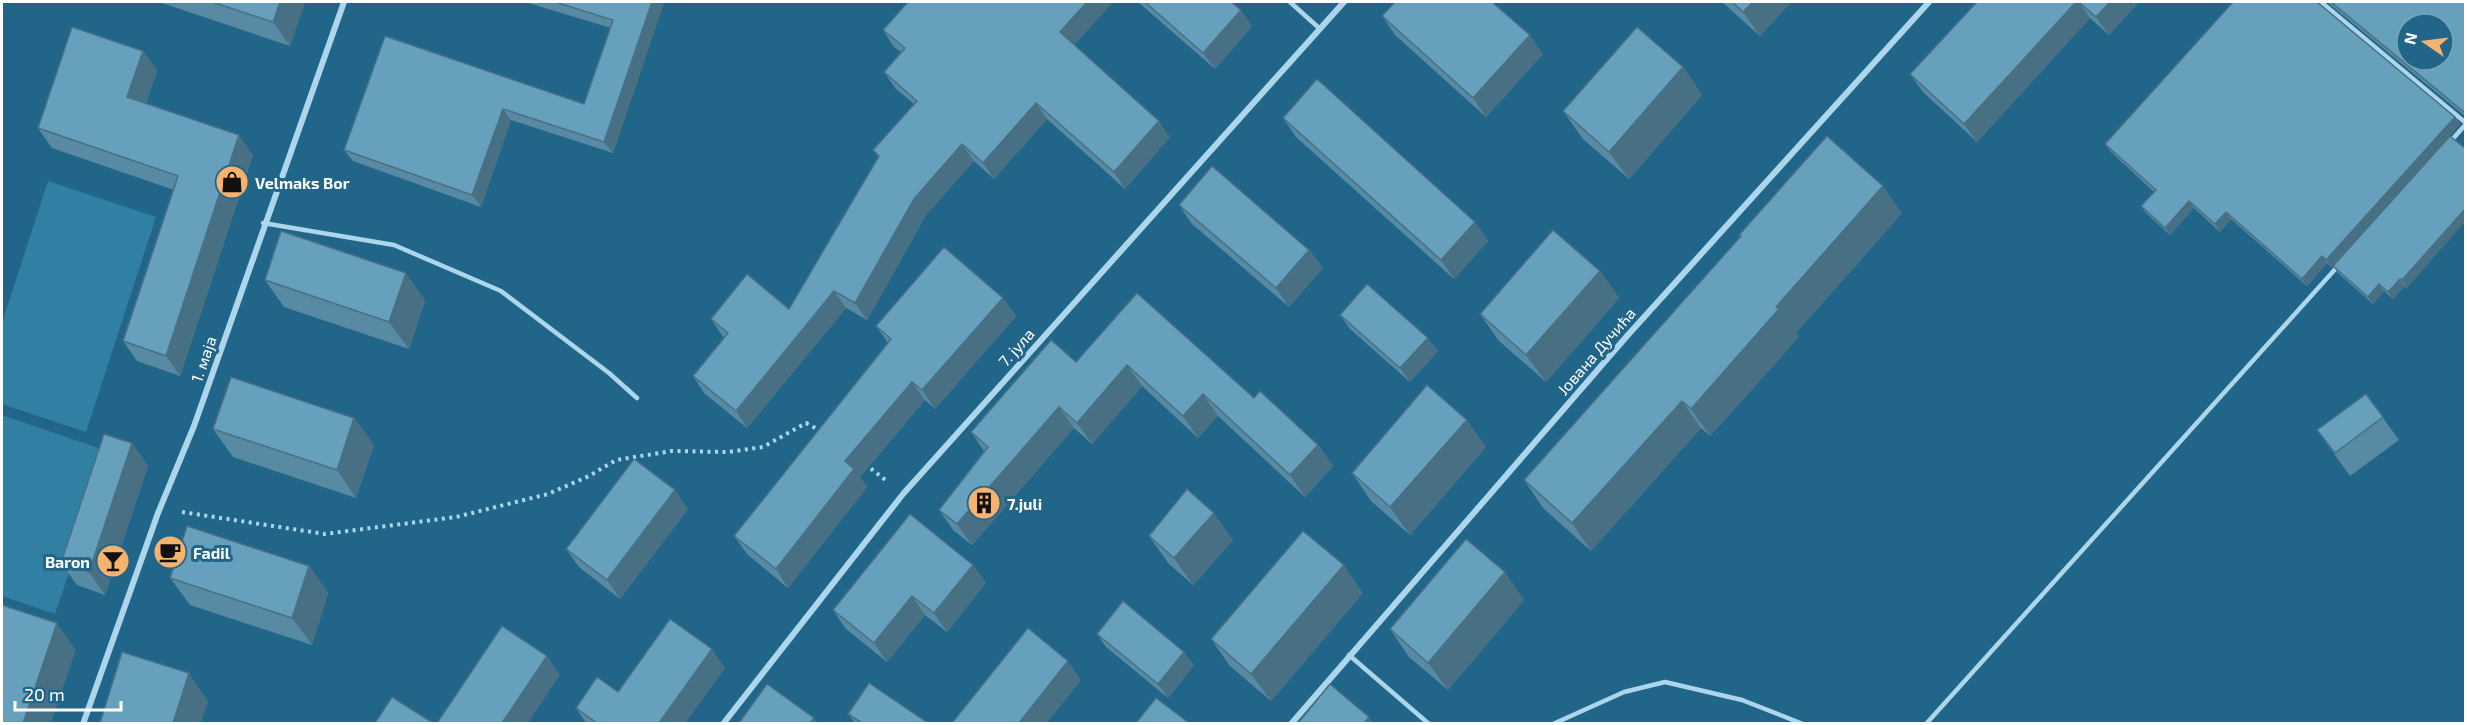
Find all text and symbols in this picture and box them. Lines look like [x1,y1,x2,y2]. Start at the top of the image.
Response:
north arrow [2395,12,2455,72]
text: N [2399,30,2421,46]
shop icon: Velmaks Bor [214,164,250,200]
place label: Velmaks Bor [255,173,350,192]
street label: Јована Дучића [1553,303,1640,399]
street label: 7. јула [994,324,1039,371]
street label: 1. маја [186,334,221,385]
building icon: 7.juli [966,485,1002,521]
place label: 7.juli [1007,494,1042,513]
cafe icon: Fadil [152,534,188,570]
bar icon: Baron [95,543,131,579]
place label: Fadil [193,543,231,562]
place label: Baron [45,552,90,571]
scale bar [15,674,122,712]
text: 20 m [24,683,65,705]

